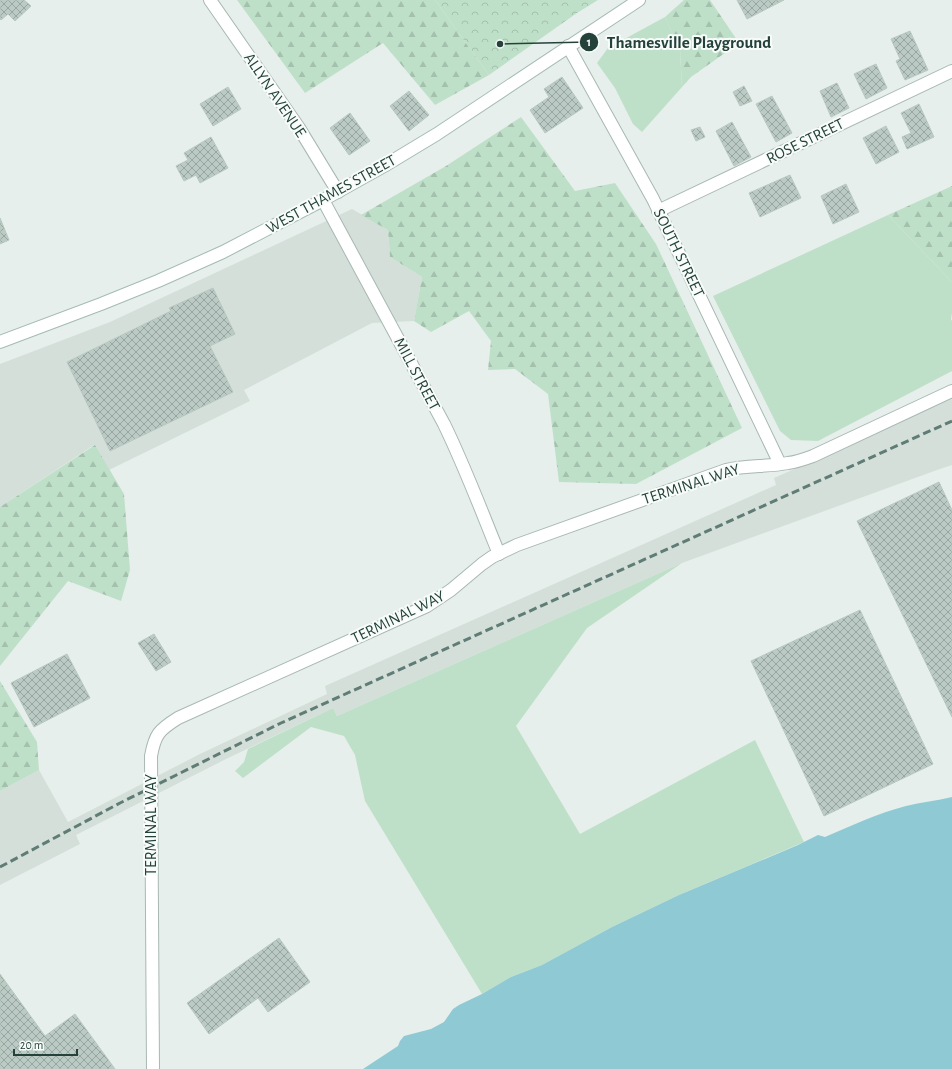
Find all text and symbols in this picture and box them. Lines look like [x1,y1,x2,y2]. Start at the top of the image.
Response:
callout: Thamesville Playground [579,28,779,57]
text: Thamesville Playground [607,34,771,52]
text: 1 [587,36,591,48]
street label: ALLYN AVENUE [241,50,309,140]
street label: ROSE STREET [764,115,846,167]
street label: WEST THAMES STREET [263,152,399,236]
street label: SOUTH STREET [651,206,707,300]
street label: MILL STREET [391,335,443,413]
street label: TERMINAL WAY [640,461,742,507]
street label: TERMINAL WAY [349,587,448,646]
street label: TERMINAL WAY [143,774,159,876]
scale bar [14,1031,77,1057]
text: 20 m [20,1039,43,1051]

